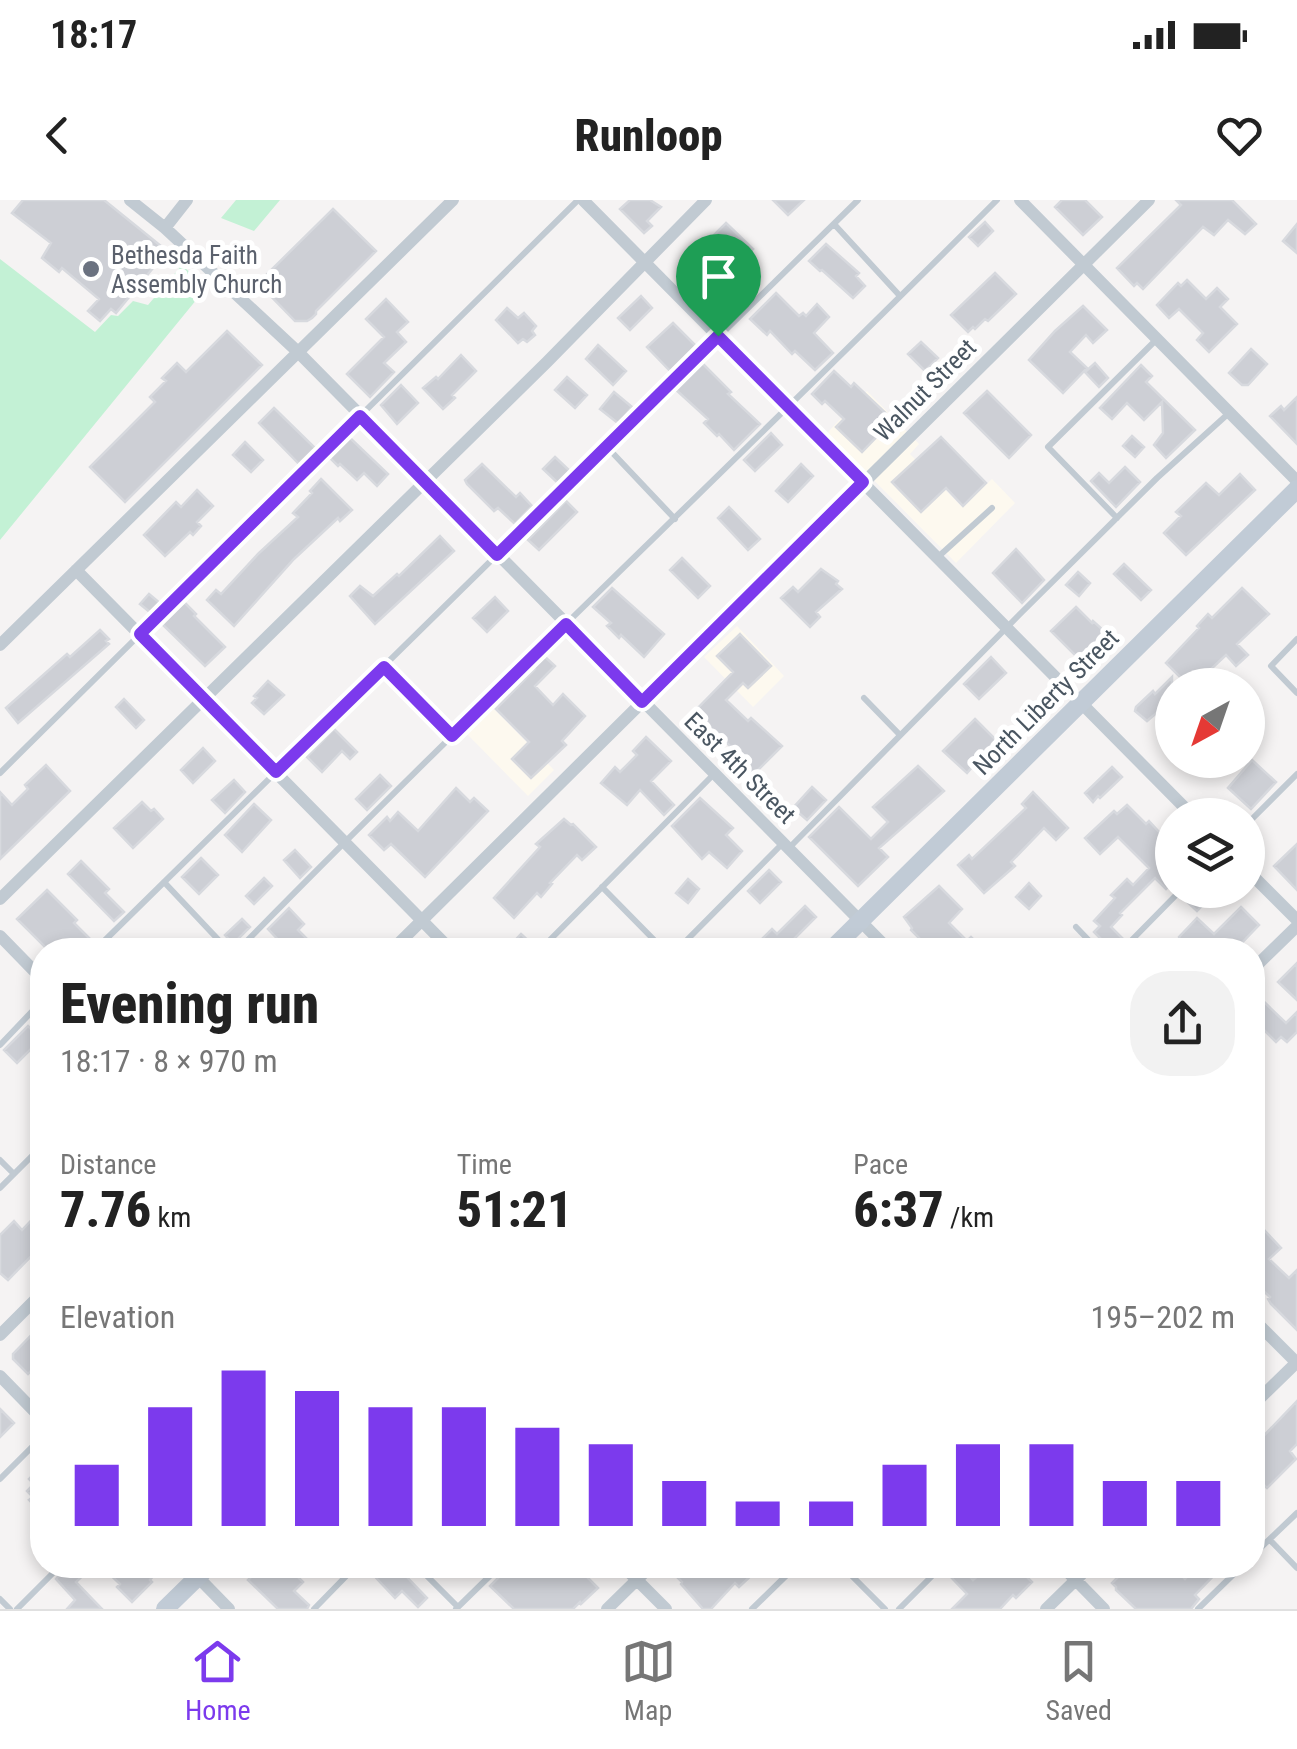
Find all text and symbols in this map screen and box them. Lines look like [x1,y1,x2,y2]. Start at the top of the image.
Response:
text: 18:17 [50,13,137,57]
icon: back [30,108,85,163]
icon: heart [1212,108,1267,163]
text: Runloop [574,109,723,162]
pin [676,234,761,337]
place label: Bethesda Faith Assembly Church [111,241,282,299]
icon: arrive [691,249,746,304]
marker: Bethesda Faith Assembly Church [80,258,102,280]
street label: Walnut Street [868,333,982,447]
street label: North Liberty Street [967,623,1125,781]
north arrow [1155,668,1265,778]
map controls [1155,668,1265,908]
street label: East 4th Street [678,706,802,830]
button: layers [1155,798,1265,908]
button: share [1130,971,1235,1076]
text: Evening run [60,972,319,1036]
text: 18:17 · 8 × 970 m [60,1042,278,1080]
text: Distance [60,1148,157,1181]
text: Time [457,1148,512,1181]
text: Pace [853,1148,908,1181]
text: 7.76 [60,1181,151,1239]
text: 51:21 [457,1181,572,1239]
text: 6:37 [853,1181,944,1239]
text: km [151,1201,191,1234]
text: /km [944,1201,994,1234]
text: Elevation [60,1298,175,1336]
text: 195–202 m [1090,1298,1235,1336]
tab: Home [185,1634,251,1727]
tab: Map [621,1634,676,1727]
tab: Saved [1045,1634,1112,1727]

